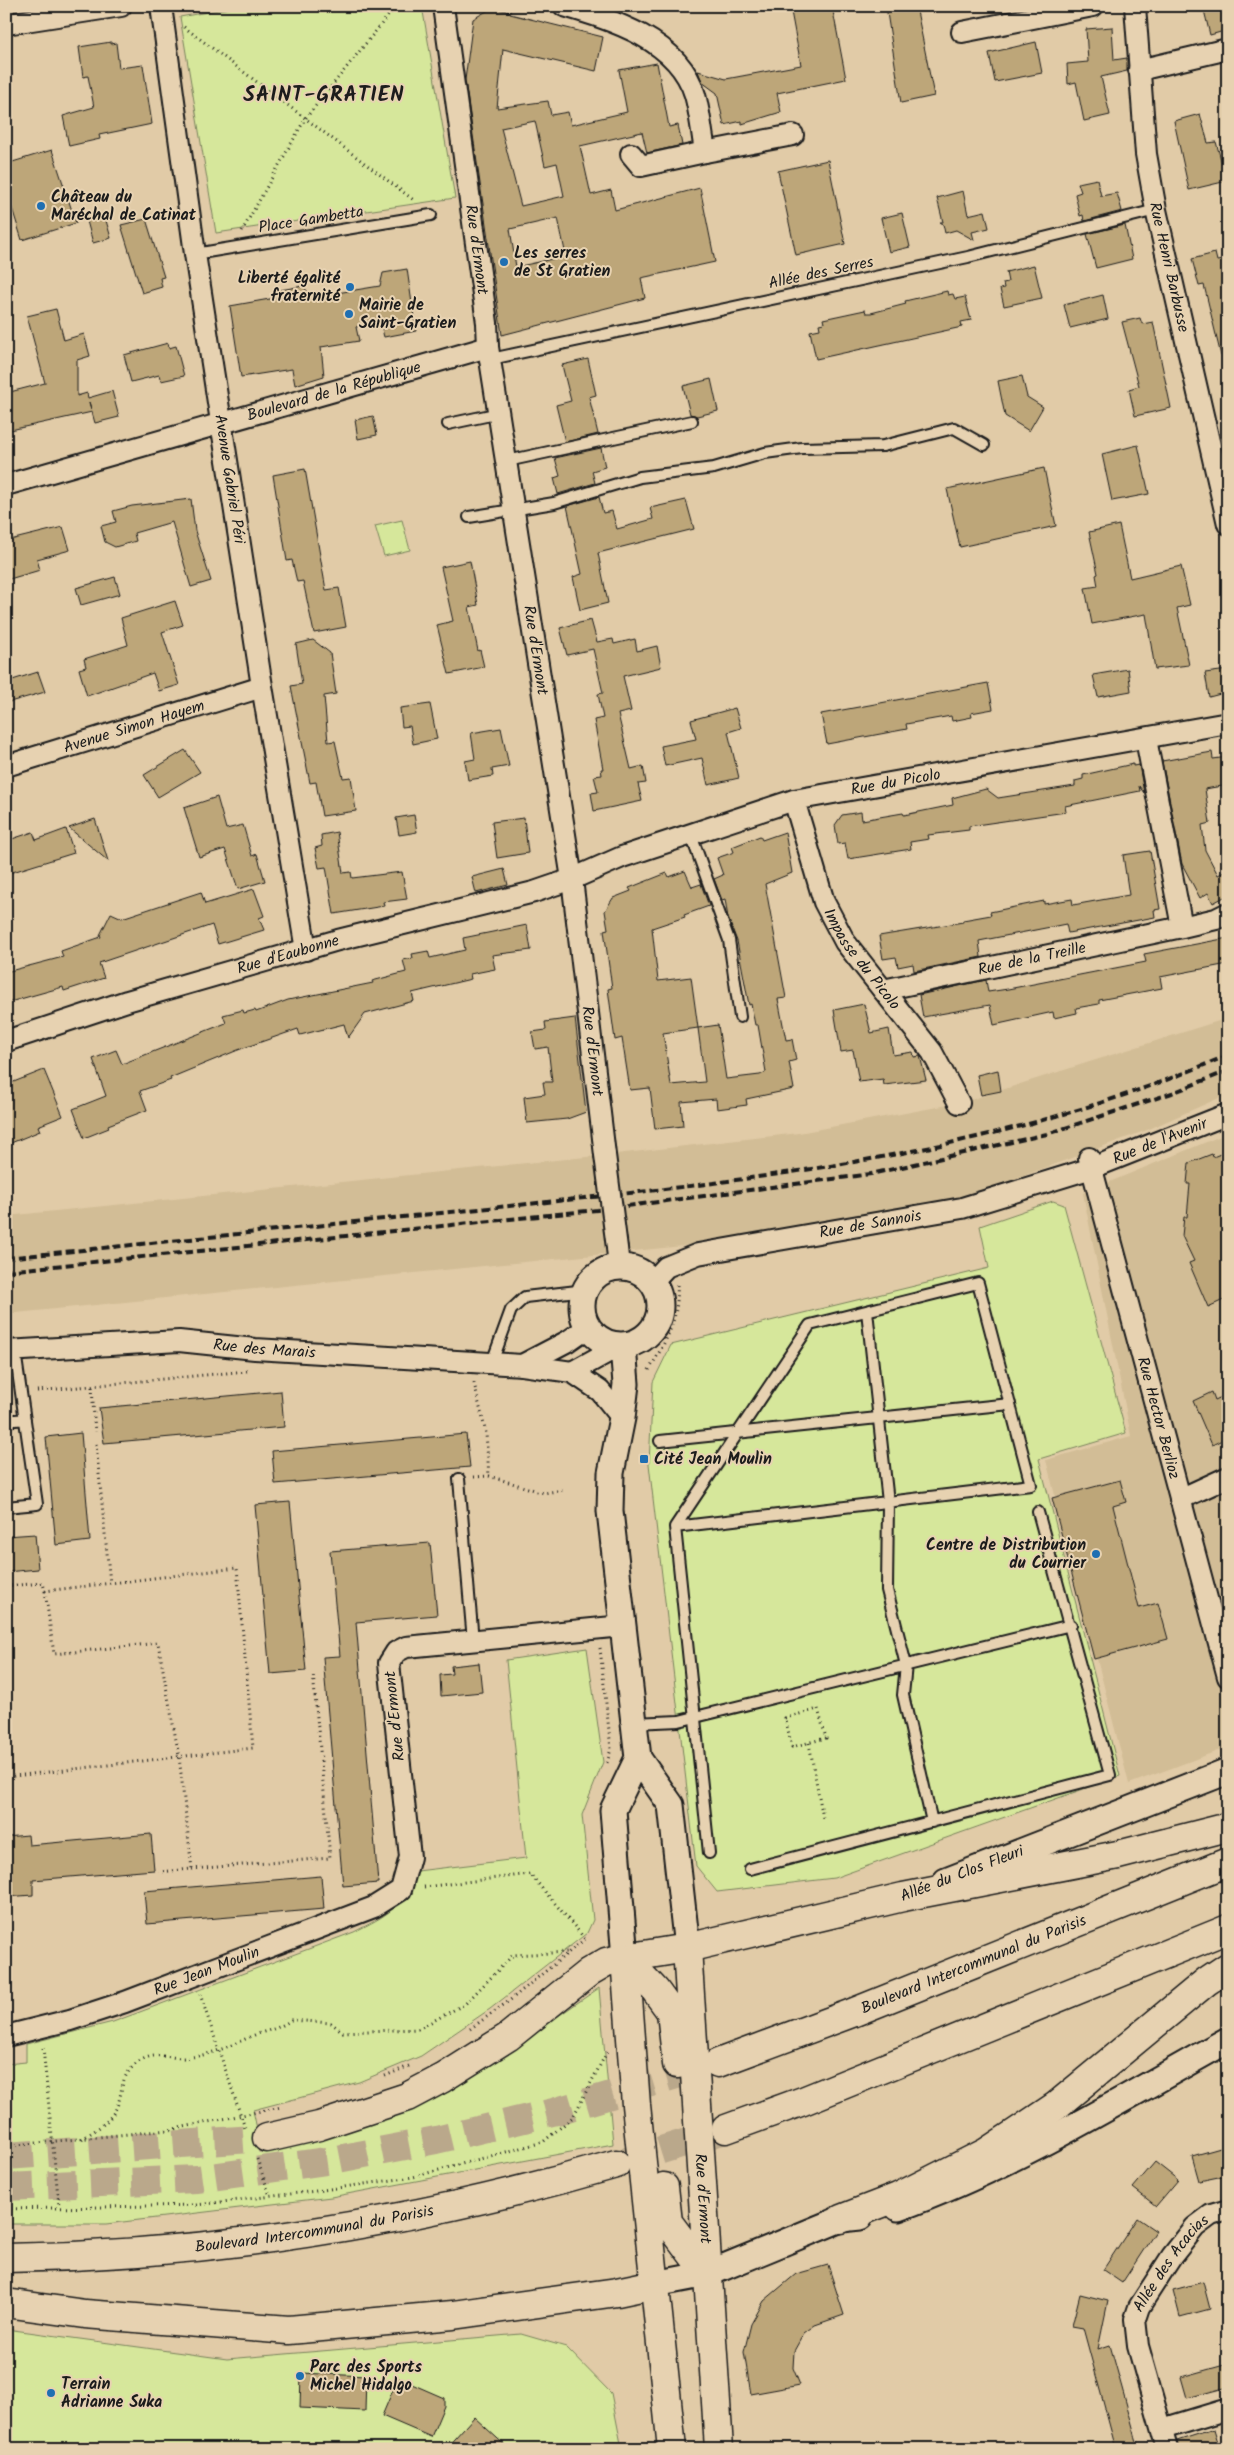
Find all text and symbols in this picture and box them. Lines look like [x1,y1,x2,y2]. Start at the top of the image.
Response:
district label: SAINT-GRATIEN [243,79,405,112]
place label: Château du Maréchal de Catinat [51,185,197,228]
street label: Place Gambetta [257,199,365,241]
marker: Château du Maréchal de Catinat [35,200,47,212]
street label: Rue Henri Barbusse [1142,200,1196,335]
street label: Rue d'Ermont [458,203,496,297]
place label: Les serres de St Gratien [514,241,610,284]
street label: Allée des Serres [766,250,876,296]
marker: Les serres de St Gratien [498,256,510,268]
place label: Liberté égalité fraternité [238,266,341,309]
marker: Liberté égalité fraternité [344,281,356,293]
place label: Mairie de Saint-Gratien [359,293,456,336]
marker: Mairie de Saint-Gratien [343,308,355,320]
street label: Boulevard de la République [244,354,424,428]
street label: Avenue Gabriel Péri [207,412,252,547]
street label: Rue d'Ermont [516,604,555,698]
street label: Avenue Simon Hayem [60,693,208,760]
street label: Rue du Picolo [849,762,942,802]
street label: Impasse du Picolo [817,904,907,1015]
street label: Rue d'Eaubonne [234,928,342,981]
street label: Rue de la Treille [975,935,1088,982]
street label: Rue d'Ermont [575,1005,610,1098]
street label: Rue de l'Avenir [1109,1110,1212,1171]
street label: Rue de Sannois [817,1203,924,1245]
street label: Rue des Marais [212,1332,316,1365]
street label: Rue Hector Berlioz [1130,1354,1187,1482]
place label: Cité Jean Moulin [654,1447,772,1472]
marker: Cité Jean Moulin [638,1453,650,1465]
place label: Centre de Distribution du Courrier [926,1533,1087,1576]
marker: Centre de Distribution du Courrier [1090,1548,1102,1560]
street label: Rue d'Ermont [378,1669,412,1762]
street label: Allée du Clos Fleuri [897,1839,1029,1909]
street label: Boulevard Intercommunal du Parisis [857,1908,1090,2021]
street label: Rue Jean Moulin [150,1939,263,2003]
street label: Rue d'Ermont [688,2153,718,2245]
street label: Boulevard Intercommunal du Parisis [194,2198,436,2259]
street label: Allée des Acacias [1126,2208,1214,2317]
place label: Parc des Sports Michel Hidalgo [310,2355,423,2398]
marker: Parc des Sports Michel Hidalgo [294,2370,306,2382]
place label: Terrain Adrianne Suka [61,2372,162,2415]
marker: Terrain Adrianne Suka [45,2387,57,2399]

